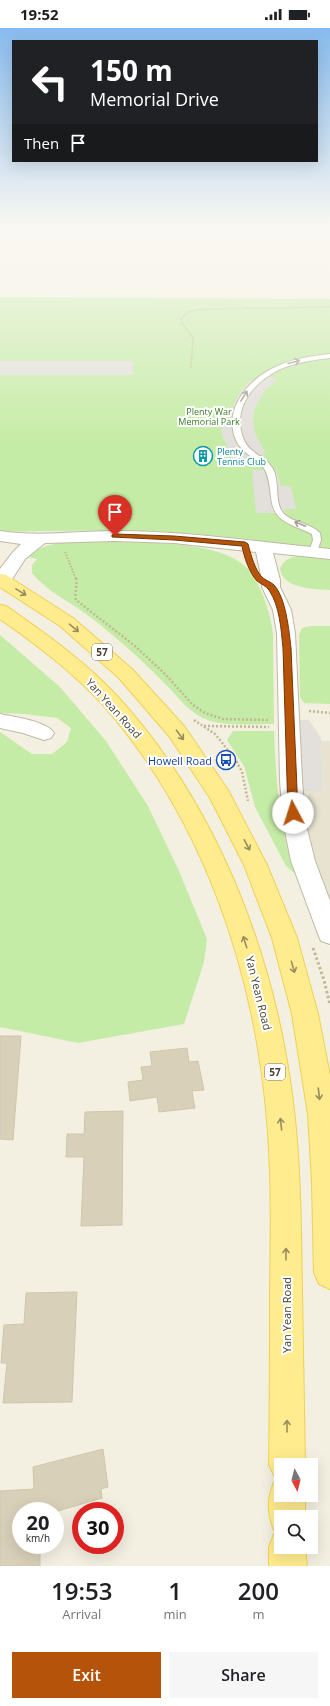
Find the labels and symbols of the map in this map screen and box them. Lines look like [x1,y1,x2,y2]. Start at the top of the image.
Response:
one-way arrow [287,358,300,366]
one-way arrow [241,390,249,402]
park label: Plenty War Memorial Park [178,405,240,428]
building icon: Plenty Tennis Club [192,445,214,467]
place label: Plenty Tennis Club [217,445,266,468]
pin [98,495,132,536]
one-way arrow [294,520,306,528]
one-way arrow [15,588,26,596]
one-way arrow [69,624,79,633]
road number: 57 [92,644,112,660]
street label: Yan Yean Road [83,675,145,741]
one-way arrow [175,729,184,740]
bus stop icon: Howell Road [215,749,237,771]
place label: Howell Road [148,753,212,768]
position arrow [272,792,314,834]
one-way arrow [244,839,251,851]
one-way arrow [241,936,248,949]
street label: Yan Yean Road [243,954,275,1032]
one-way arrow [290,960,297,973]
road number: 57 [265,1064,285,1080]
one-way arrow [315,1087,323,1100]
one-way arrow [278,1118,285,1131]
one-way arrow [282,1248,290,1261]
street label: Yan Yean Road [279,1277,294,1353]
one-way arrow [283,1420,291,1433]
north arrow [274,1458,318,1502]
speed limit sign: 30 [72,1502,124,1554]

